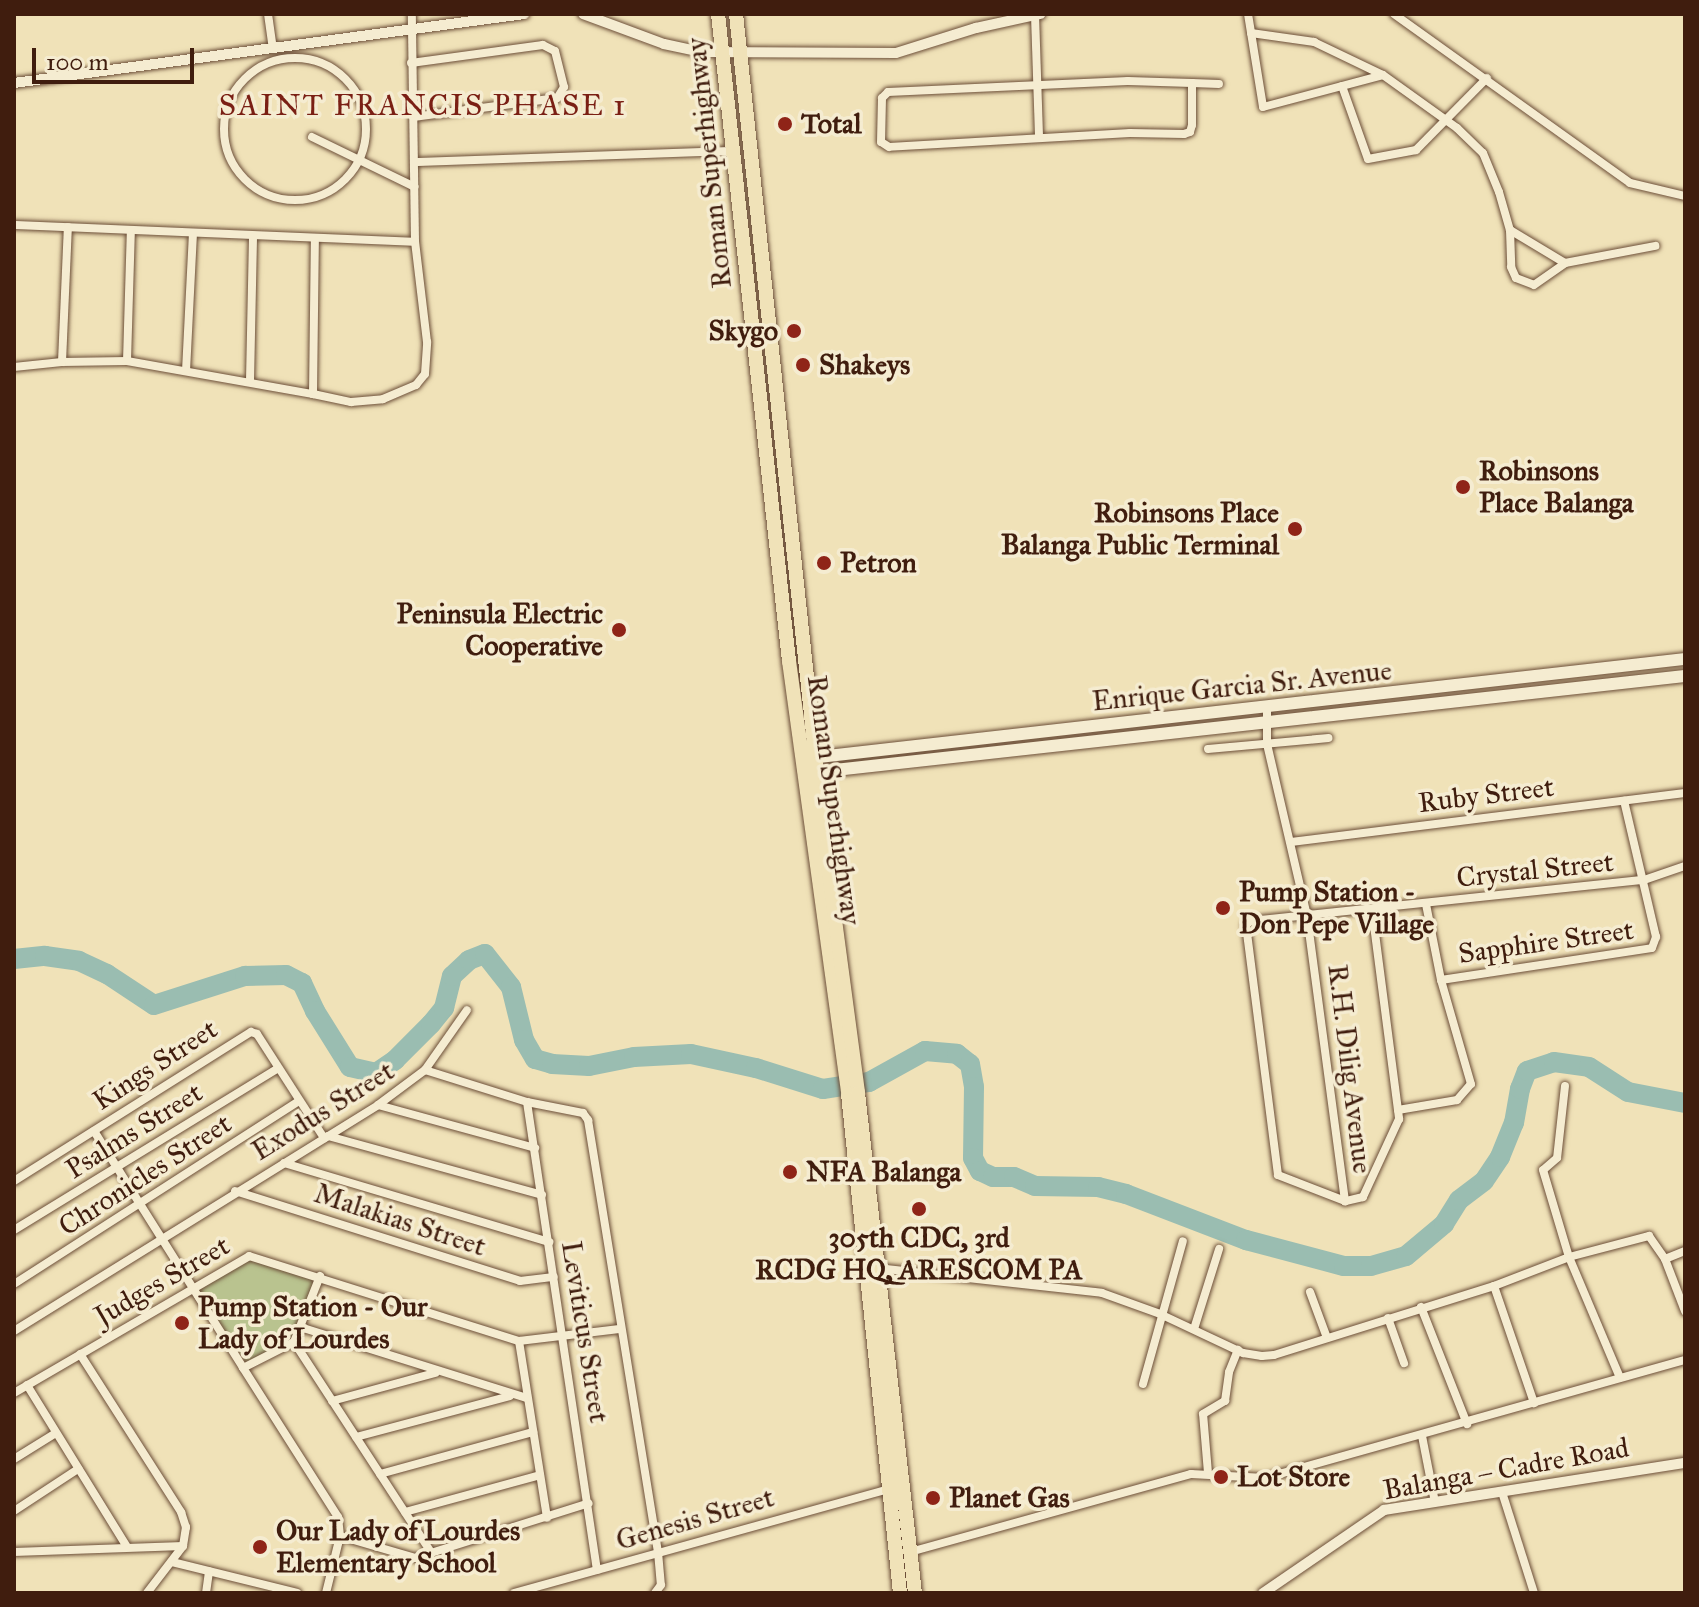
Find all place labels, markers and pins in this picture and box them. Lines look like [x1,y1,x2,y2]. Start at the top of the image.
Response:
place label: Total [801,107,861,141]
marker: Total [776,115,794,133]
place label: Skygo [708,314,778,348]
marker: Skygo [785,322,803,340]
place label: Shakeys [819,348,910,382]
marker: Shakeys [794,356,812,374]
place label: Robinsons Place Balanga [1479,454,1634,520]
marker: Robinsons Place Balanga [1454,478,1472,496]
place label: Robinsons Place Balanga Public Terminal [1001,496,1279,562]
marker: Robinsons Place Balanga Public Terminal [1286,520,1304,538]
place label: Petron [840,546,917,580]
marker: Petron [815,554,833,572]
place label: Peninsula Electric Cooperative [397,597,603,663]
marker: Peninsula Electric Cooperative [610,621,628,639]
place label: Pump Station - Don Pepe Village [1239,875,1434,941]
marker: Pump Station - Don Pepe Village [1214,899,1232,917]
place label: NFA Balanga [806,1155,961,1189]
marker: NFA Balanga [781,1163,799,1181]
marker: 305th CDC, 3rd RCDG HQ, ARESCOM PA [910,1200,928,1218]
place label: 305th CDC, 3rd RCDG HQ, ARESCOM PA [755,1221,1083,1287]
place label: Pump Station - Our Lady of Lourdes [198,1290,428,1356]
marker: Pump Station - Our Lady of Lourdes [173,1314,191,1332]
place label: Lot Store [1237,1460,1350,1494]
marker: Lot Store [1212,1468,1230,1486]
place label: Planet Gas [949,1481,1070,1515]
marker: Planet Gas [924,1489,942,1507]
place label: Our Lady of Lourdes Elementary School [276,1514,520,1580]
marker: Our Lady of Lourdes Elementary School [251,1538,269,1556]

